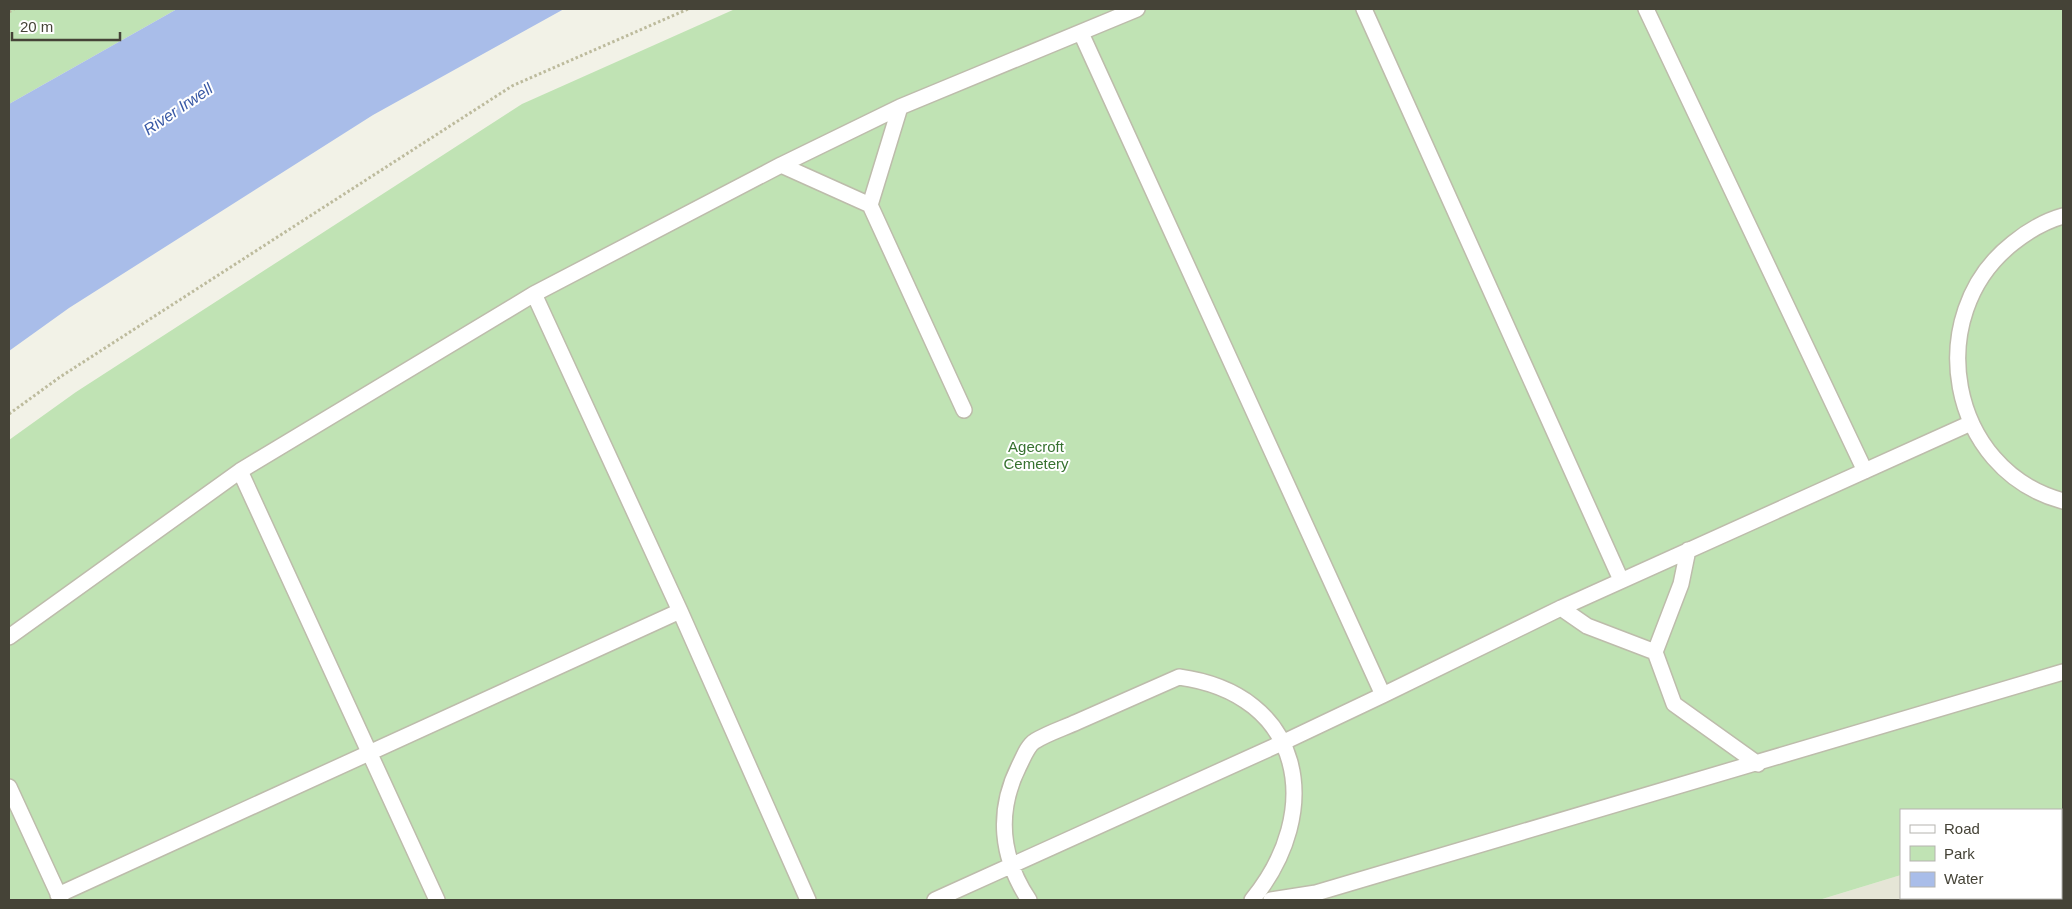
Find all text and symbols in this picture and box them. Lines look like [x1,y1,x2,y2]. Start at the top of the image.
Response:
scale bar [12,10,120,42]
text: 20 m [20,18,53,35]
water label: River Irwell [140,80,216,138]
park label: Agecroft Cemetery [1003,438,1069,472]
legend [1900,809,2062,899]
text: Road [1944,820,1980,837]
text: Park [1944,845,1975,862]
text: Water [1944,870,1983,887]

